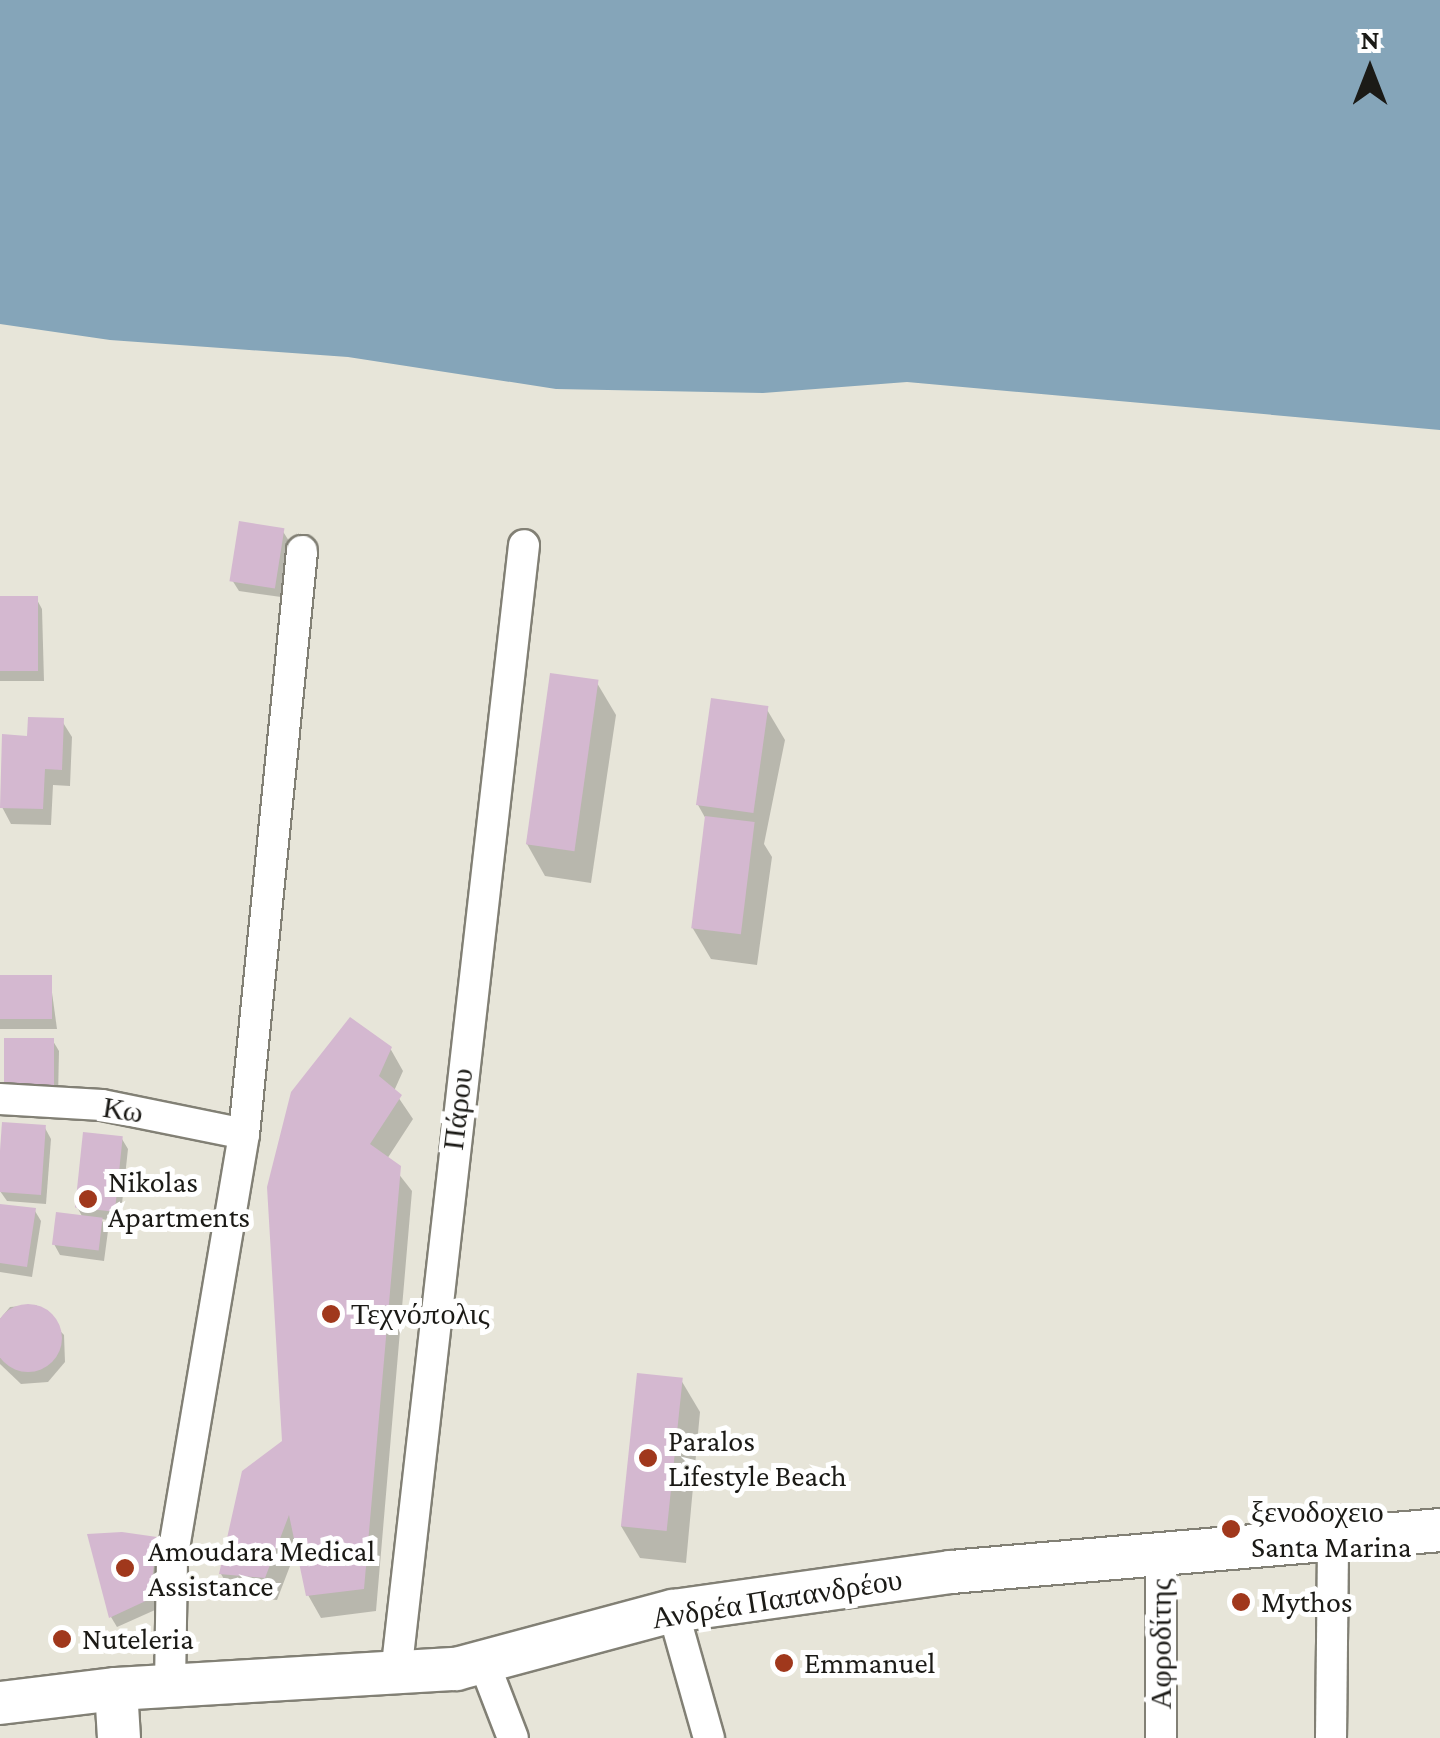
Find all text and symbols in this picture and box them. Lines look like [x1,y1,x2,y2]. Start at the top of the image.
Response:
north arrow [1320,20,1420,120]
text: N [1360,24,1380,55]
street label: Πάρου [435,1066,481,1152]
street label: Κω [100,1089,146,1131]
place label: Nikolas Apartments [108,1164,250,1234]
marker: Nikolas Apartments [77,1188,99,1210]
place label: Τεχνόπολις [351,1296,490,1332]
marker: Τεχνόπολις [320,1303,342,1325]
place label: Paralos Lifestyle Beach [668,1423,847,1494]
marker: Paralos Lifestyle Beach [637,1447,659,1469]
place label: ξενοδοχειο Santa Marina [1251,1494,1412,1564]
marker: ξενοδοχειο Santa Marina [1220,1518,1242,1540]
place label: Amoudara Medical Assistance [148,1533,375,1604]
marker: Amoudara Medical Assistance [112,1555,138,1581]
street label: Ανδρέα Παπανδρέου [649,1561,905,1637]
street label: Αφροδίτης [1143,1579,1179,1709]
place label: Mythos [1261,1584,1353,1620]
marker: Mythos [1230,1591,1252,1613]
place label: Nuteleria [82,1621,194,1657]
marker: Nuteleria [51,1628,73,1650]
place label: Emmanuel [804,1645,935,1681]
marker: Emmanuel [773,1652,795,1674]

